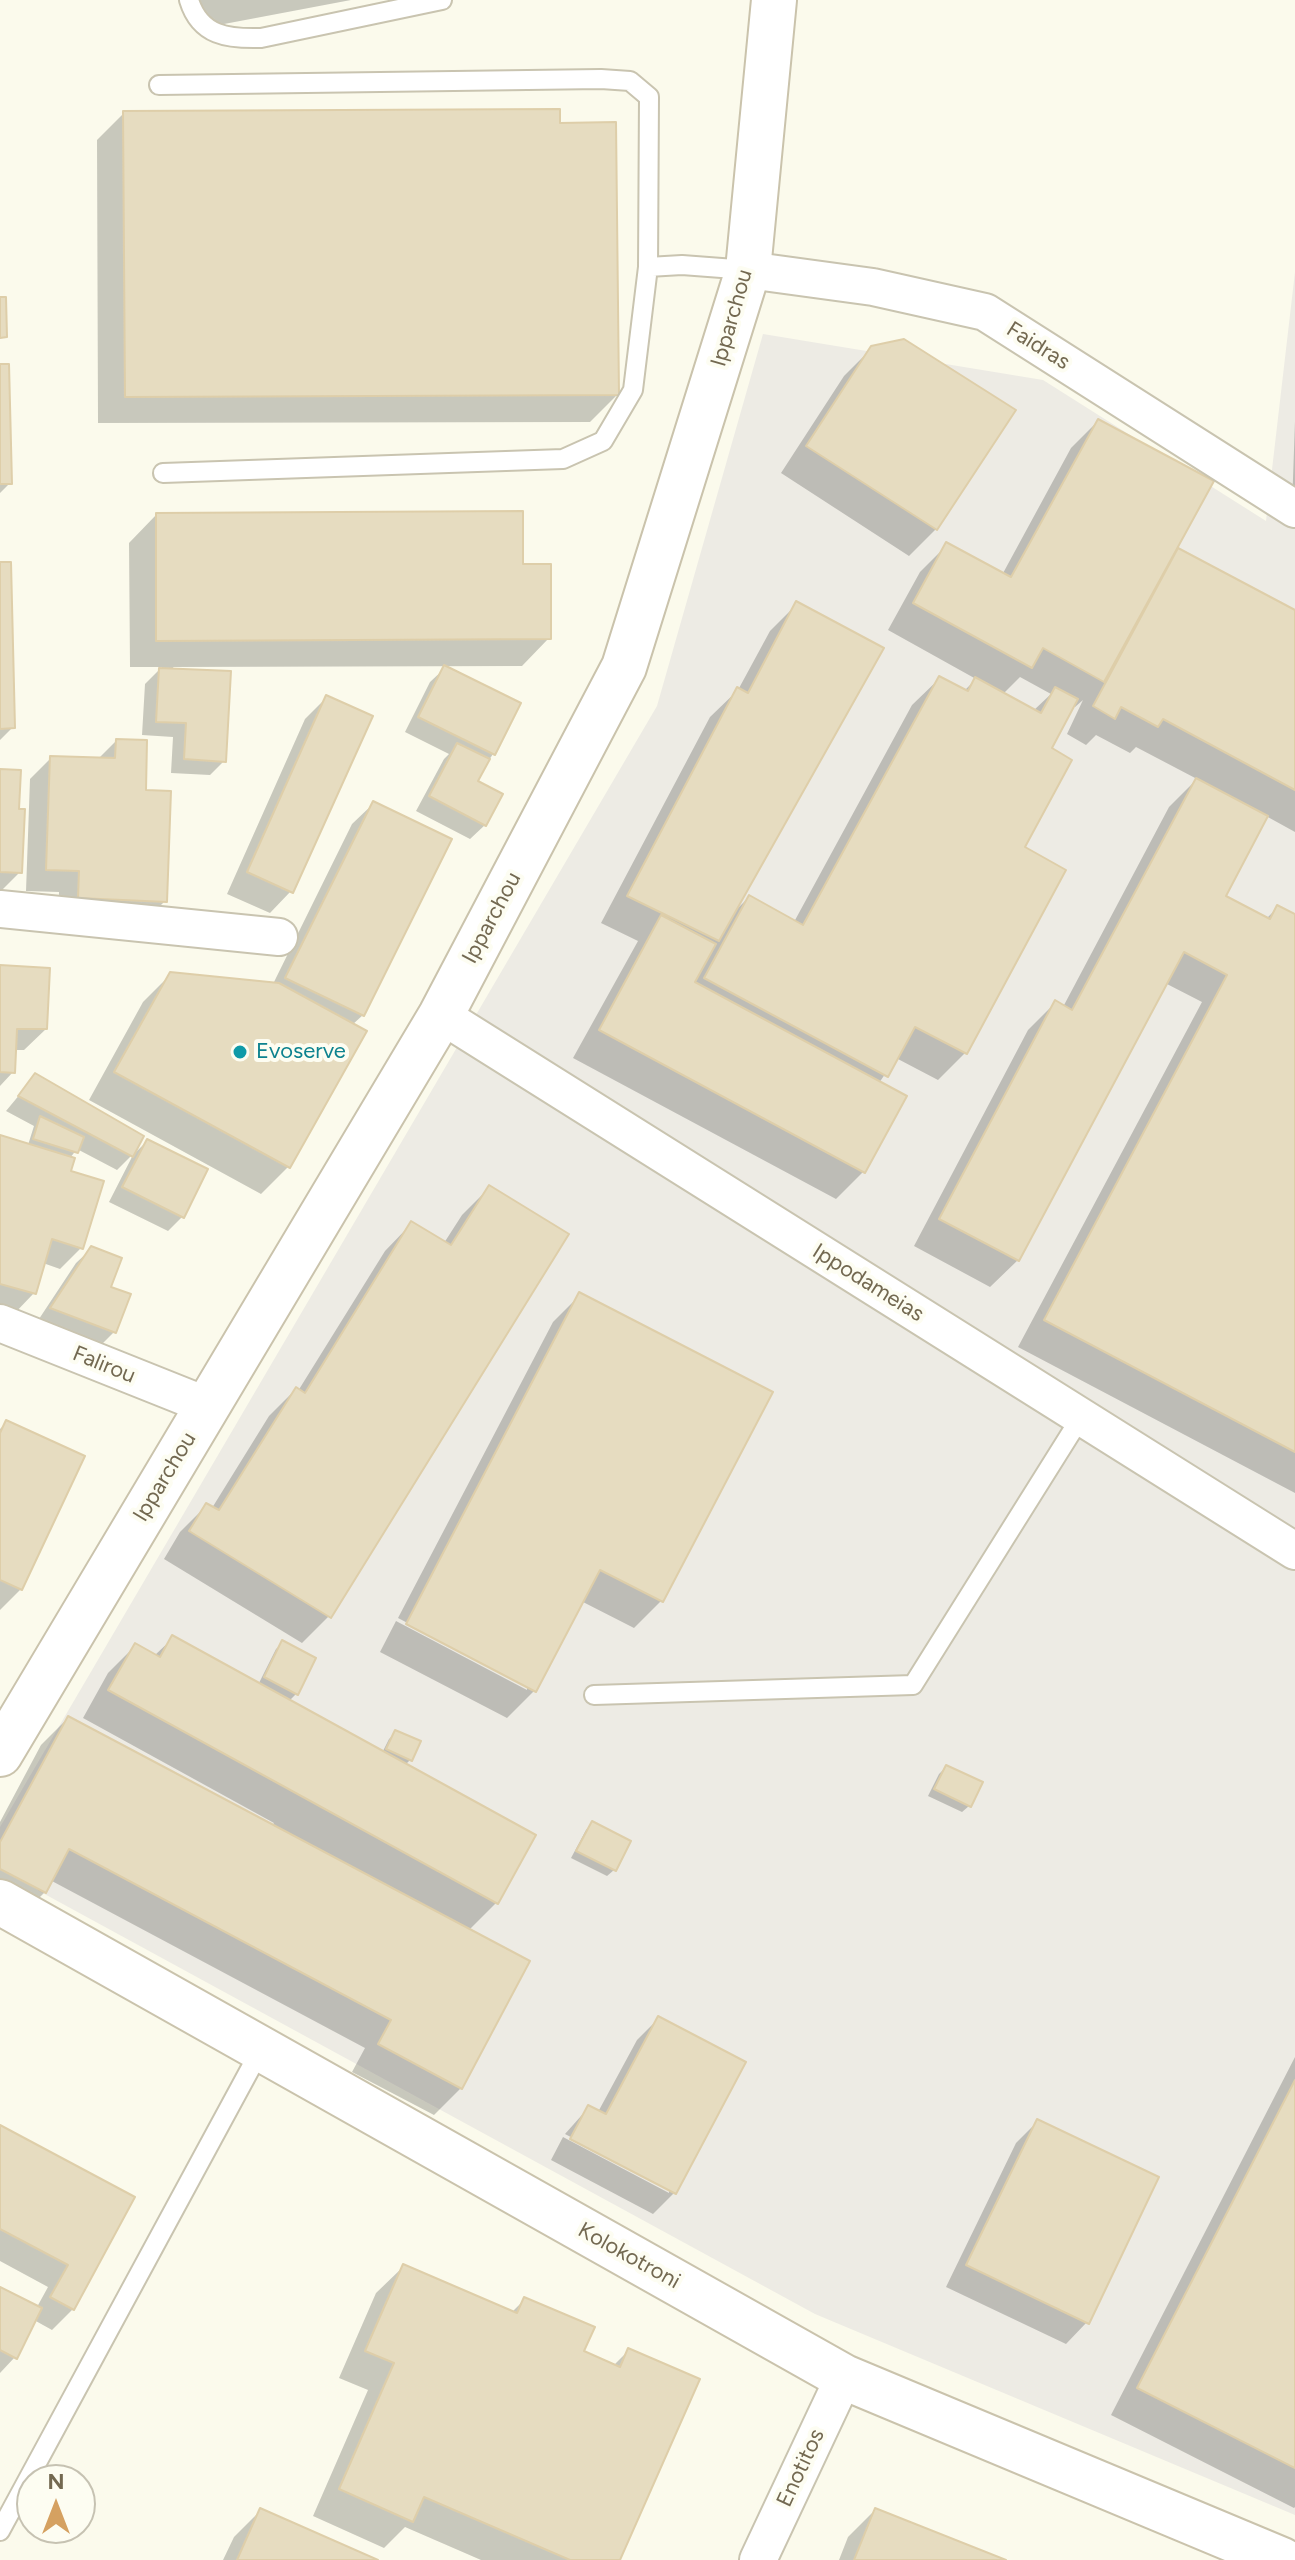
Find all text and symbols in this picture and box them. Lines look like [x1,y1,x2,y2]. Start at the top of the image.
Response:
street label: Ipparchou [706,266,758,370]
street label: Faidras [1001,316,1075,376]
street label: Ipparchou [457,868,527,968]
place label: Evoserve [256,1039,346,1065]
marker: Evoserve [231,1043,249,1061]
street label: Ippodameias [808,1238,928,1328]
street label: Falirou [69,1341,139,1389]
street label: Ipparchou [128,1427,202,1527]
street label: Kolokotroni [573,2217,685,2295]
street label: Enotitos [772,2425,830,2511]
north arrow [16,2464,96,2544]
text: N [47,2468,65,2495]

